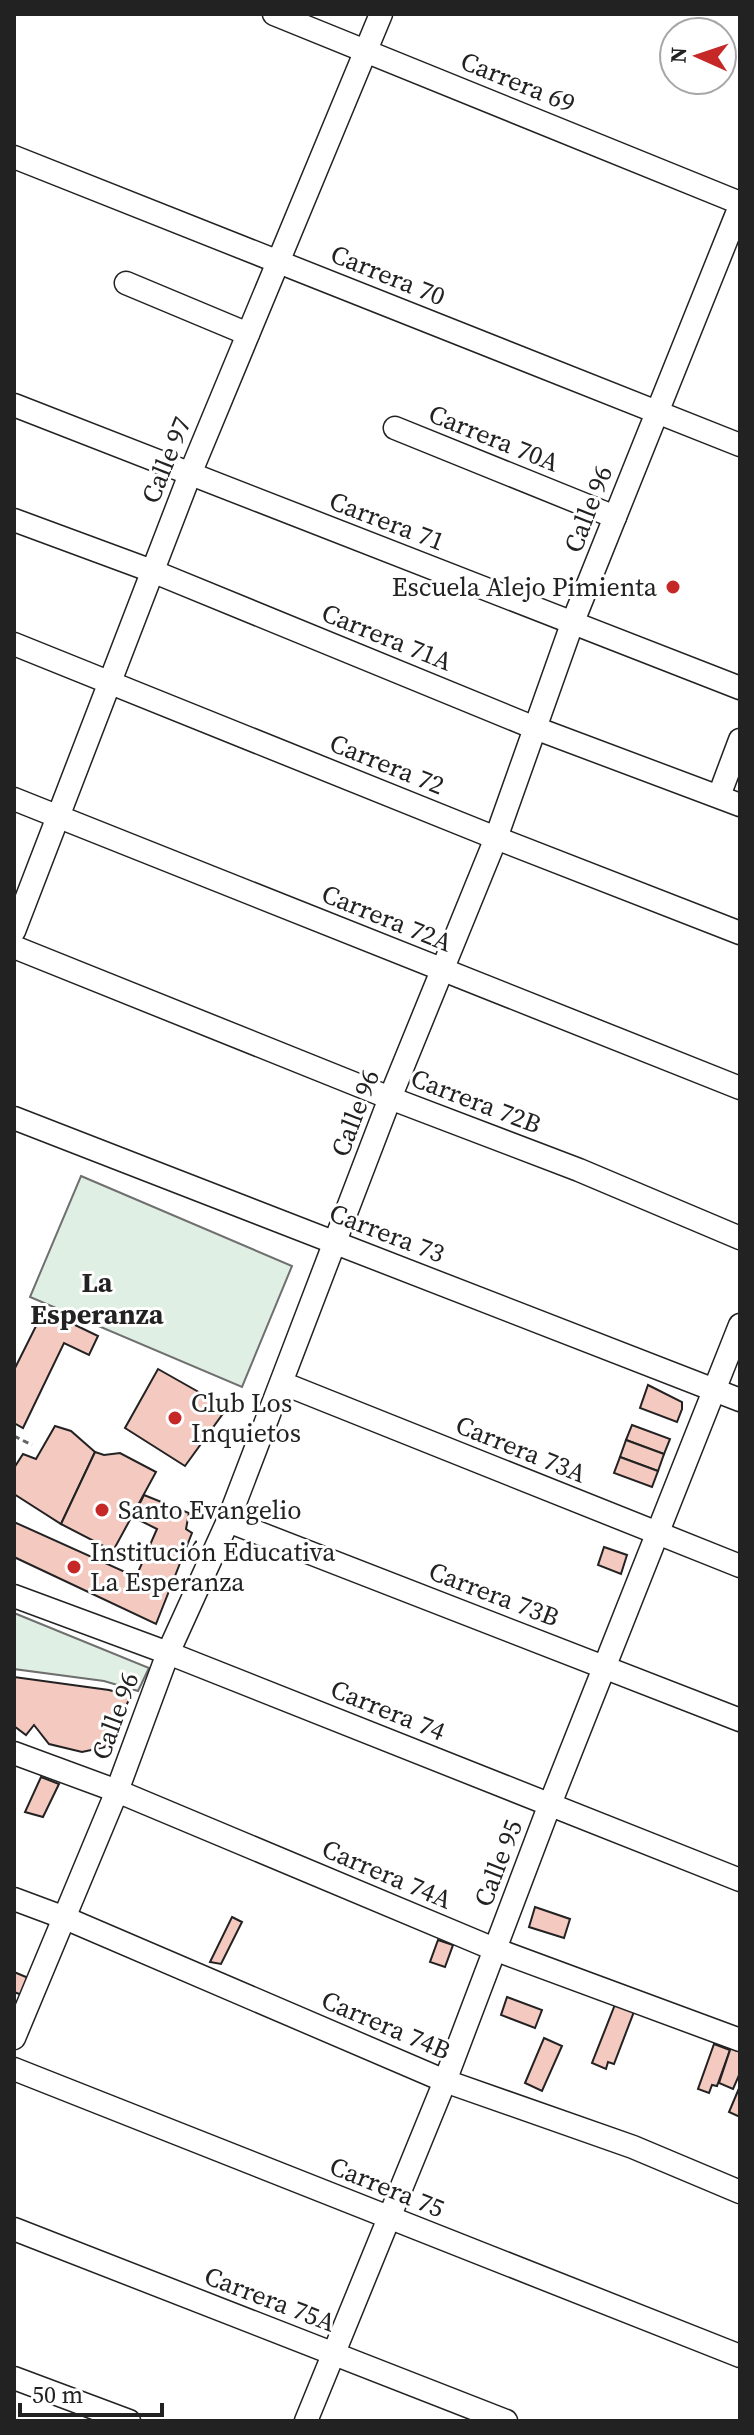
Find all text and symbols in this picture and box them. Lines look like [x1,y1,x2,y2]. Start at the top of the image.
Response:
north arrow [658,16,738,96]
street label: Carrera 69 [455,43,581,121]
text: N [663,46,693,64]
street label: Carrera 70 [325,236,451,314]
street label: Carrera 70A [423,396,565,480]
street label: Calle 97 [132,411,200,509]
street label: Calle 96 [555,460,621,558]
street label: Carrera 71 [324,483,450,559]
place label: Escuela Alejo Pimienta [392,569,658,605]
marker: Escuela Alejo Pimienta [664,578,682,596]
street label: Carrera 71A [316,595,458,679]
street label: Carrera 72 [324,725,450,803]
street label: Carrera 72A [316,876,458,960]
street label: Carrera 72B [406,1060,546,1142]
street label: Calle 96 [322,1064,388,1162]
street label: Carrera 73 [324,1195,450,1271]
district label: La Esperanza [30,1263,164,1333]
place label: Club Los Inquietos [191,1385,301,1451]
street label: Carrera 73A [450,1407,592,1491]
marker: Club Los Inquietos [166,1409,184,1427]
place label: Santo Evangelio [118,1492,302,1528]
marker: Santo Evangelio [93,1501,111,1519]
place label: Institución Educativa La Esperanza [90,1534,336,1600]
street label: Carrera 73B [424,1553,564,1635]
marker: Institución Educativa La Esperanza [65,1558,83,1576]
street label: Calle 96 [83,1667,147,1765]
street label: Carrera 74 [325,1671,451,1749]
street label: Calle 95 [465,1814,531,1912]
street label: Carrera 74A [317,1831,457,1917]
street label: Carrera 74B [316,1982,456,2068]
street label: Carrera 75 [324,2148,450,2226]
street label: Carrera 75A [199,2258,341,2340]
scale bar [20,2367,162,2417]
text: 50 m [32,2378,83,2411]

